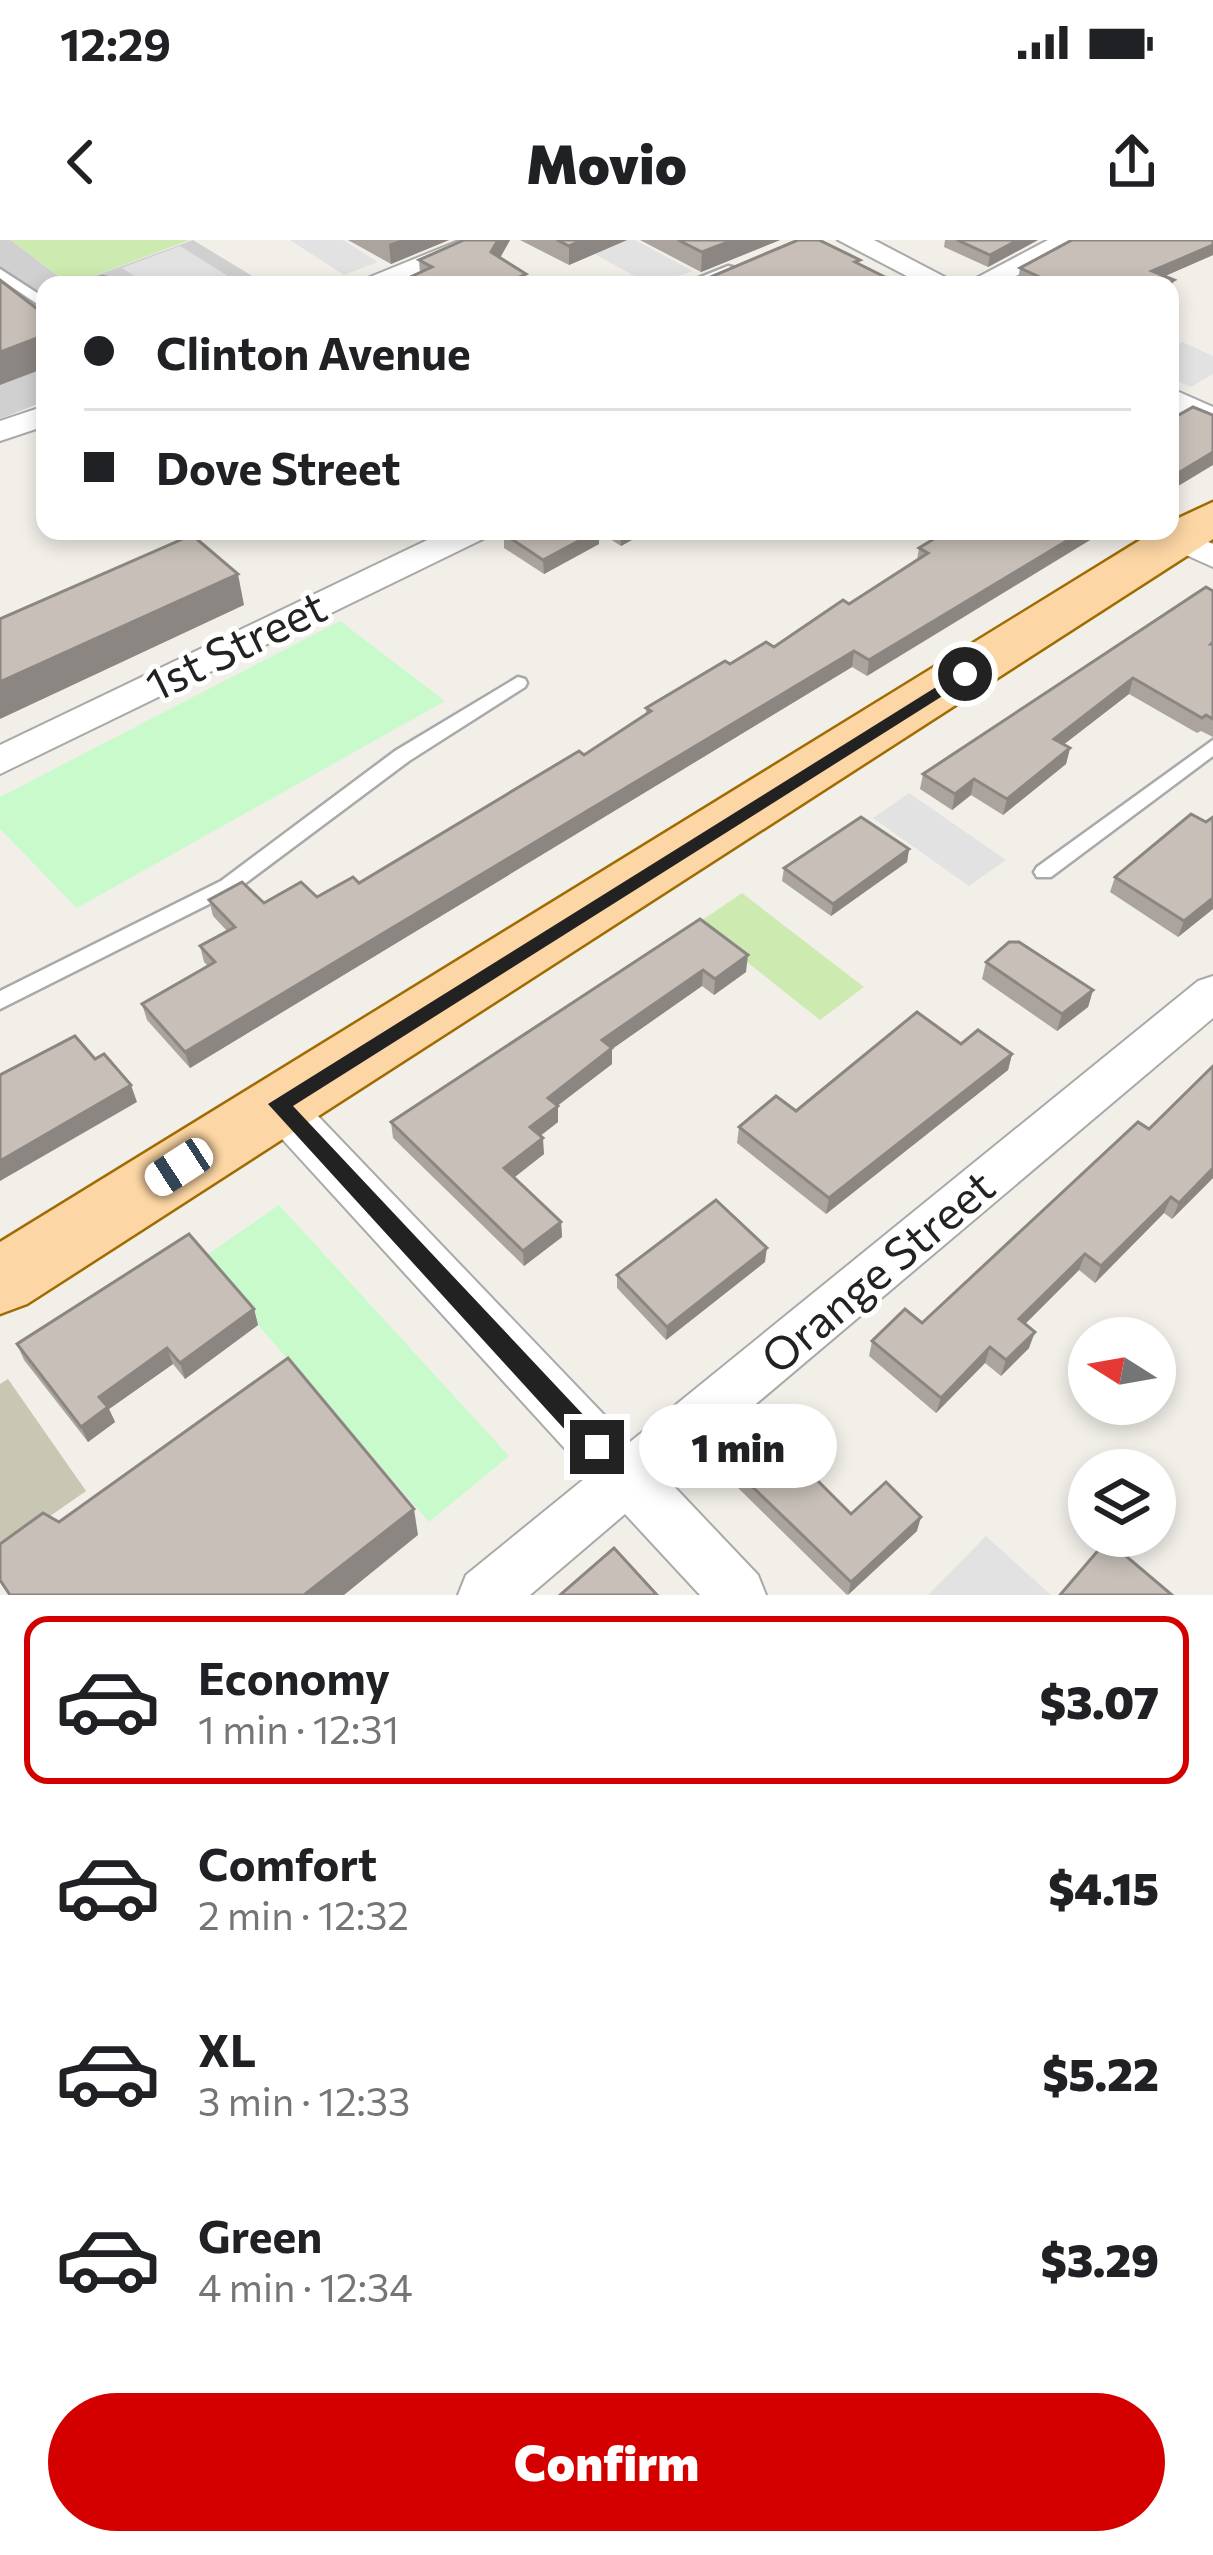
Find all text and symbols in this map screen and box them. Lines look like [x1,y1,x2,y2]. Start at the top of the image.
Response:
text: 12:29 [60,15,171,70]
icon: back [48,129,114,195]
text: Movio [526,129,687,195]
icon: share [1099,129,1165,195]
text: Clinton Avenue [156,324,471,379]
text: Dove Street [156,439,400,494]
street label: 1st Street [136,577,334,711]
route start [938,647,992,701]
car [139,1132,219,1202]
street label: Orange Street [749,1157,1004,1383]
north arrow [1068,1317,1176,1425]
map controls [1068,1317,1176,1557]
callout: 1 min [639,1405,837,1489]
route end [570,1420,624,1474]
text: 1 min [691,1422,785,1470]
button: layers [1068,1449,1176,1557]
icon: car [54,1646,162,1754]
text: Economy [198,1649,390,1704]
text: $3.07 [1040,1673,1159,1728]
text: 1 min · 12:31 [198,1704,399,1752]
icon: car [54,1832,162,1940]
text: Comfort [198,1835,377,1890]
text: $4.15 [1048,1859,1159,1914]
text: 2 min · 12:32 [198,1890,409,1938]
icon: car [54,2018,162,2126]
text: XL [198,2021,256,2076]
text: $5.22 [1042,2045,1159,2100]
text: 3 min · 12:33 [198,2076,410,2124]
icon: car [54,2204,162,2312]
text: Green [198,2207,322,2262]
text: $3.29 [1041,2231,1159,2286]
text: 4 min · 12:34 [198,2262,413,2310]
button: Confirm [48,2393,1165,2531]

